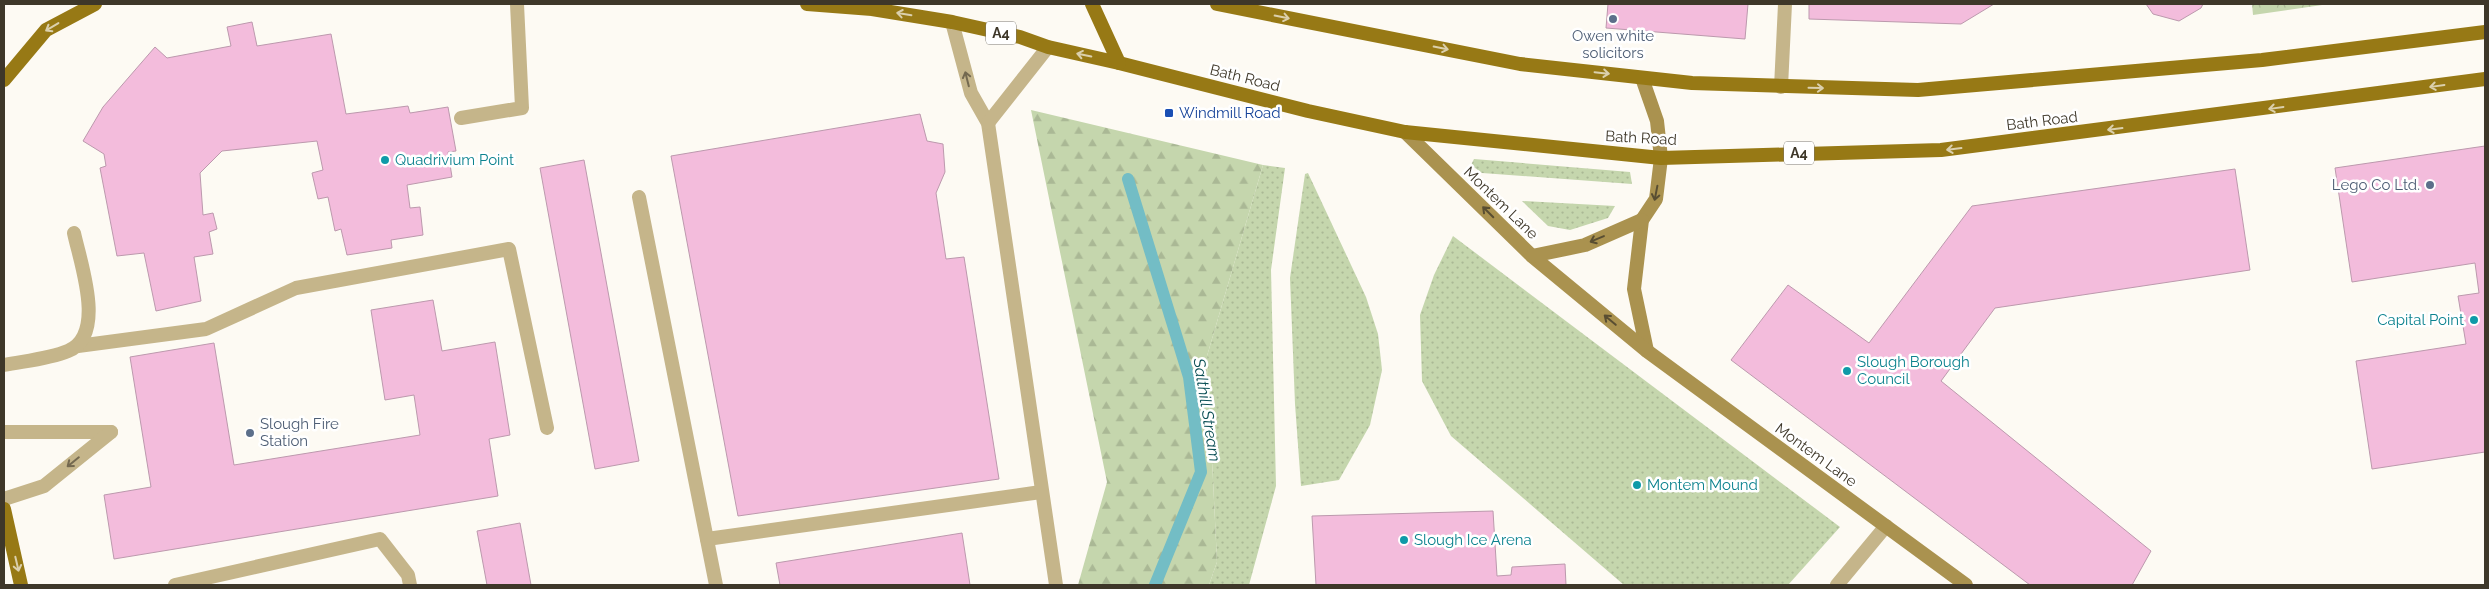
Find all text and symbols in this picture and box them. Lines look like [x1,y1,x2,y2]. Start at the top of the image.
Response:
one-way arrow [897,9,913,19]
one-way arrow [1274,12,1290,22]
marker: Owen white solicitors [1607,13,1619,25]
road number: A4 [986,22,1016,44]
one-way arrow [46,23,60,33]
place label: Owen white solicitors [1572,27,1654,62]
one-way arrow [1433,44,1449,54]
one-way arrow [1076,50,1092,59]
street label: Bath Road [1208,61,1282,95]
one-way arrow [1594,68,1610,78]
one-way arrow [962,72,972,88]
one-way arrow [2429,81,2445,91]
one-way arrow [1808,83,1824,93]
one-way arrow [2268,103,2284,113]
place label: Windmill Road [1179,104,1281,122]
marker: Windmill Road [1163,107,1175,119]
street label: Bath Road [2005,108,2079,134]
one-way arrow [2107,124,2123,134]
street label: Bath Road [1605,127,1677,149]
road number: A4 [1784,142,1814,164]
one-way arrow [1946,144,1962,154]
place label: Quadrivium Point [395,151,514,169]
marker: Quadrivium Point [379,154,391,166]
street label: Montem Lane [1460,163,1542,243]
place label: Lego Co Ltd. [2332,176,2420,194]
marker: Lego Co Ltd. [2424,179,2436,191]
one-way arrow [1651,185,1661,201]
one-way arrow [1482,206,1494,218]
one-way arrow [1590,236,1605,245]
place label: Capital Point [2377,311,2464,329]
one-way arrow [1603,314,1616,325]
marker: Capital Point [2468,314,2480,326]
place label: Slough Borough Council [1857,353,1970,388]
water label: Salthill Stream [1189,356,1225,463]
marker: Slough Borough Council [1841,365,1853,377]
place label: Slough Fire Station [260,415,339,450]
street label: Montem Lane [1772,419,1860,491]
marker: Slough Fire Station [244,427,256,439]
one-way arrow [67,456,80,467]
place label: Montem Mound [1647,476,1758,494]
marker: Montem Mound [1631,479,1643,491]
place label: Slough Ice Arena [1414,531,1532,549]
marker: Slough Ice Arena [1398,534,1410,546]
one-way arrow [13,556,22,572]

